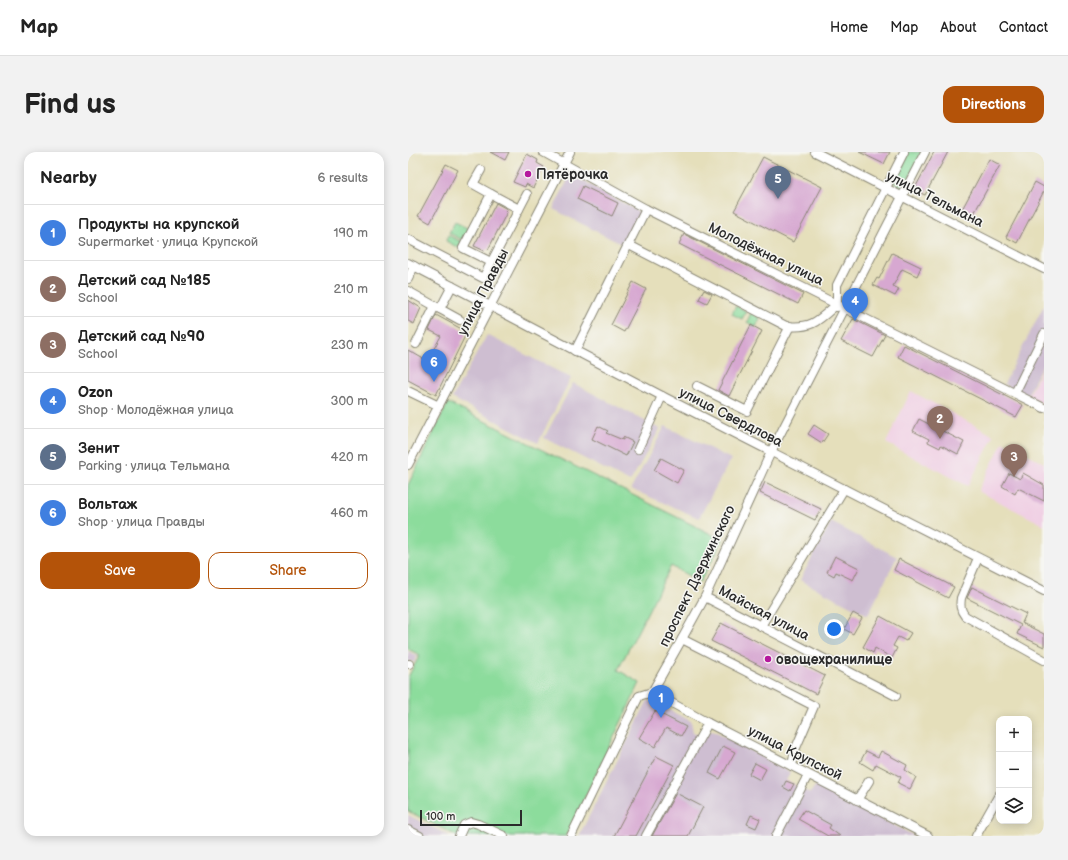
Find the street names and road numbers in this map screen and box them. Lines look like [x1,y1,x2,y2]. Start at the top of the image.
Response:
street label: улица Тельмана [883,167,987,231]
street label: Молодёжная улица [706,219,827,290]
street label: улица Правды [454,246,512,338]
street label: улица Свердлова [676,384,786,451]
street label: проспект Дзержинского [655,503,739,649]
street label: Майская улица [716,582,813,644]
street label: улица Крупской [745,722,845,784]

